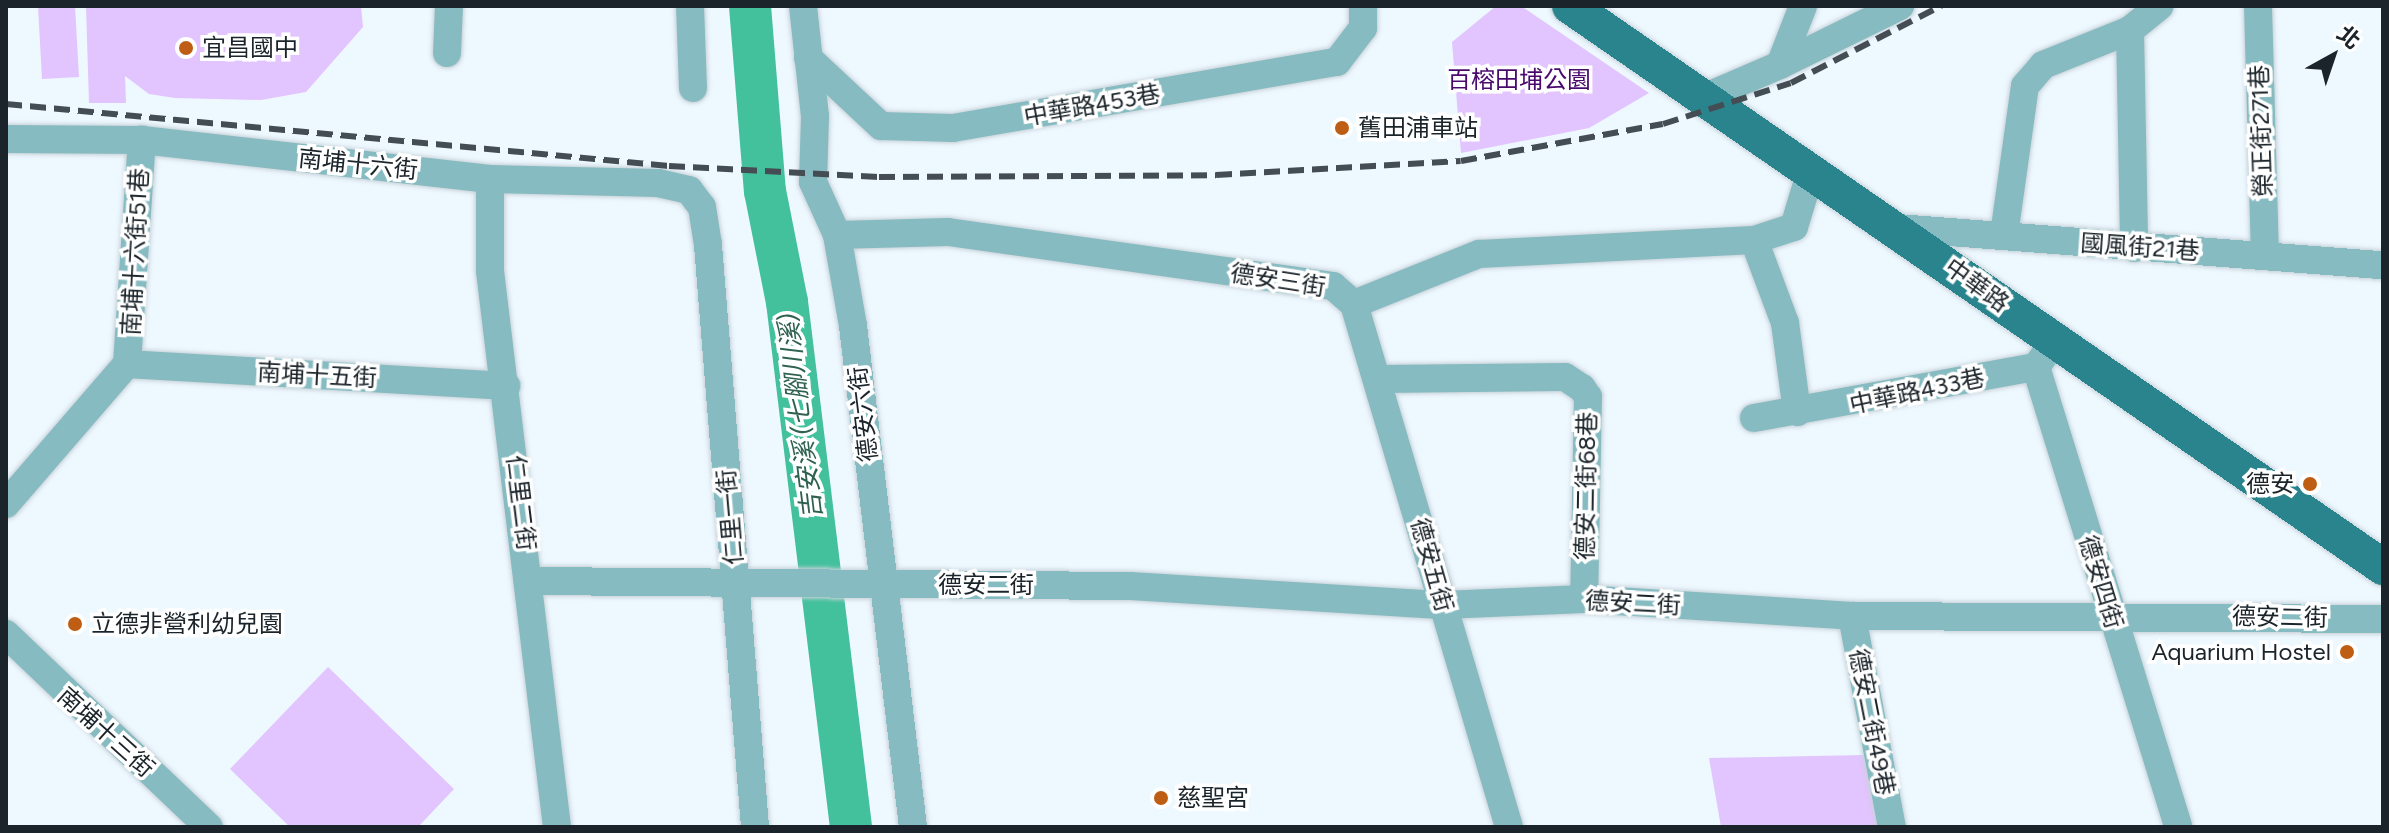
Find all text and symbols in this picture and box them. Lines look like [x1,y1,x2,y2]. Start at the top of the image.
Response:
north arrow [2293,16,2373,96]
text: 北 [2332,20,2366,55]
place label: 宜昌國中 [202,34,298,62]
marker: 宜昌國中 [177,39,195,57]
street label: 榮正街271巷 [2244,64,2278,198]
park label: 百榕田埔公園 [1447,66,1591,94]
street label: 中華路453巷 [1022,79,1162,131]
place label: 舊田浦車站 [1358,114,1478,142]
marker: 舊田浦車站 [1333,119,1351,137]
street label: 南埔十六街 [297,143,419,185]
street label: 南埔十六街51巷 [116,168,154,336]
street label: 國風街21巷 [2079,228,2201,266]
street label: 中華路 [1939,252,2015,318]
street label: 德安三街 [1228,258,1328,302]
water label: 吉安溪 (七腳川溪) [773,311,829,521]
street label: 南埔十五街 [256,357,378,393]
street label: 中華路433巷 [1847,363,1987,419]
street label: 德安六街 [843,365,883,463]
street label: 德安二街68巷 [1570,412,1602,560]
street label: 仁里二街 [501,454,541,552]
street label: 仁里一街 [711,468,749,566]
place label: 德安 [2246,470,2294,498]
marker: 德安 [2301,475,2319,493]
street label: 德安五街 [1405,515,1459,615]
street label: 德安四街 [2073,532,2129,632]
street label: 德安二街 [938,571,1034,599]
street label: 德安二街 [1584,586,1682,620]
street label: 德安二街 [2232,602,2328,632]
place label: 立德非營利幼兒園 [91,610,283,638]
marker: 立德非營利幼兒園 [66,615,84,633]
place label: Aquarium Hostel [2151,638,2331,666]
marker: Aquarium Hostel [2338,643,2356,661]
street label: 德安二街49巷 [1844,646,1900,798]
street label: 南埔十三街 [52,681,160,783]
place label: 慈聖宮 [1177,784,1249,812]
marker: 慈聖宮 [1152,789,1170,807]

